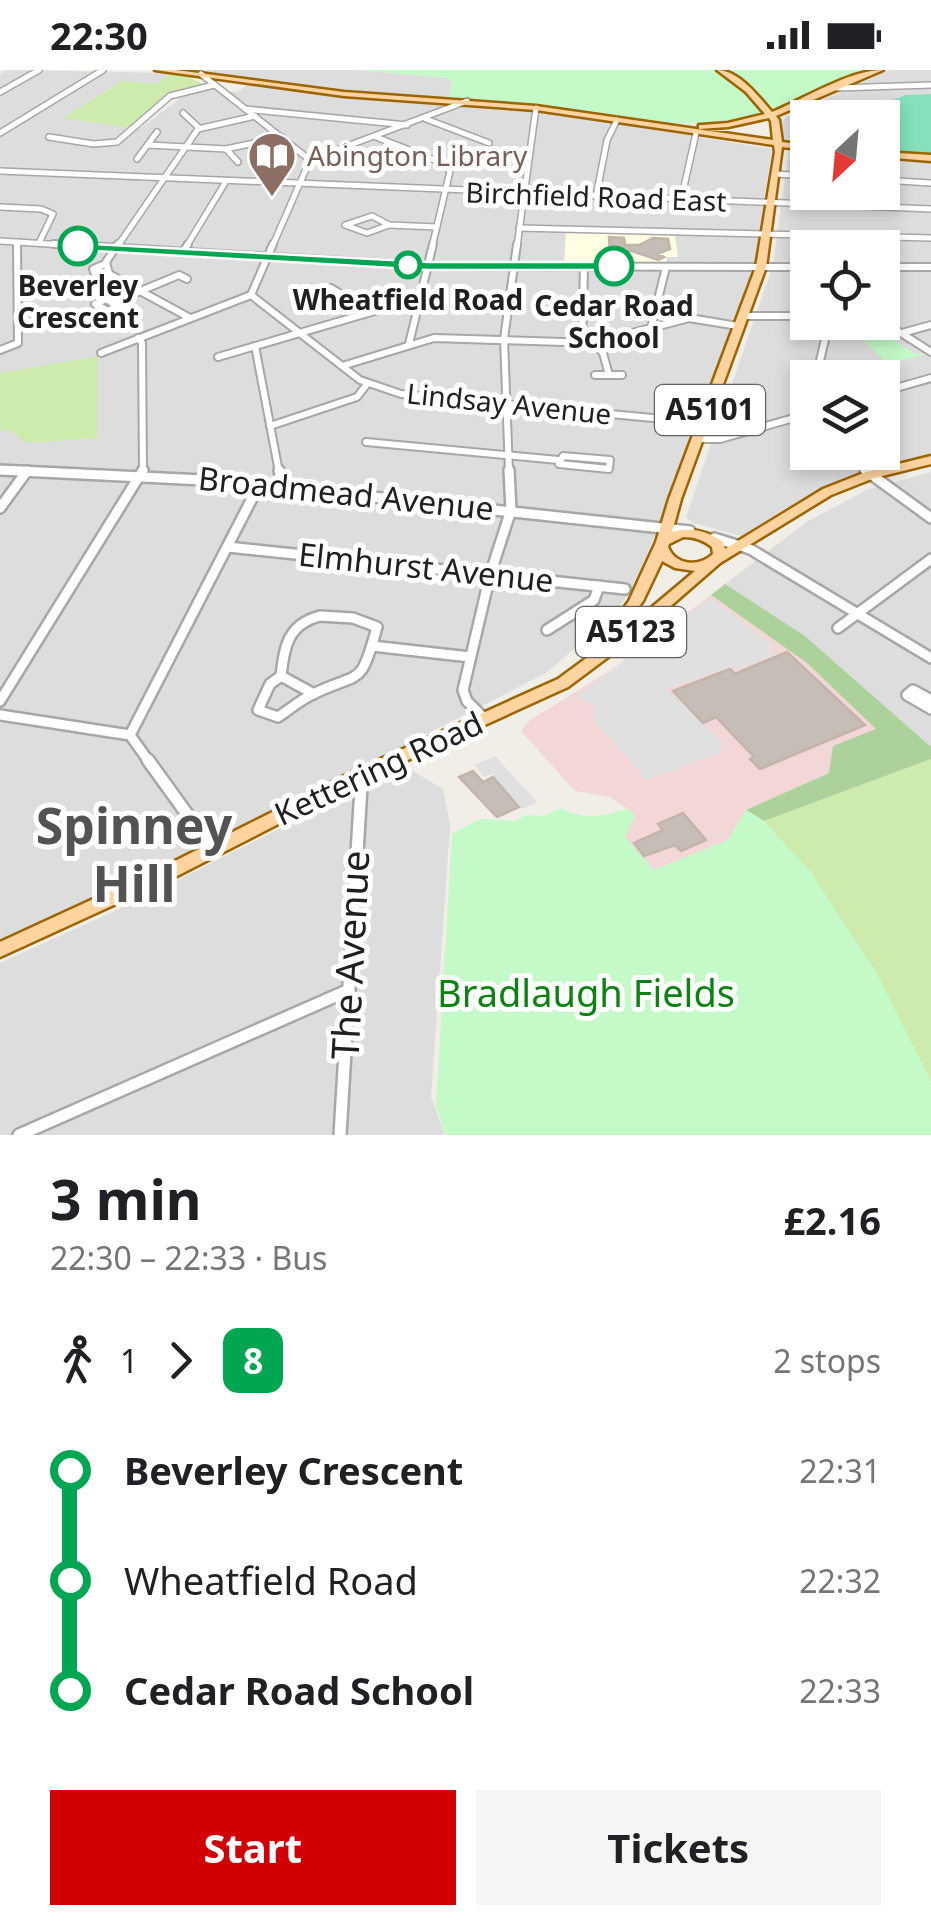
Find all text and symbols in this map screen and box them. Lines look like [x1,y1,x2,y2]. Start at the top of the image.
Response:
text: 22:30 [50,9,148,61]
north arrow [790,100,900,210]
map controls [790,100,900,470]
library icon: Abington Library [246,130,298,198]
place label: Abington Library [307,136,528,174]
street label: Birchfield Road East [465,172,727,220]
marker: Beverley Crescent [59,227,97,265]
button: locate [790,230,900,340]
marker: Cedar Road School [595,247,633,285]
marker: Wheatfield Road [395,252,421,278]
place label: Beverley Crescent [17,266,139,336]
place label: Wheatfield Road [293,280,523,318]
place label: Cedar Road School [534,286,694,356]
button: layers [790,360,900,470]
street label: Lindsay Avenue [405,373,613,433]
road number: A5101 [655,385,765,435]
street label: Broadmead Avenue [196,456,496,529]
street label: Elmhurst Avenue [296,532,556,601]
road number: A5123 [576,607,686,657]
street label: Kettering Road [267,701,489,835]
district label: Spinney Hill [36,791,233,917]
street label: The Avenue [318,849,380,1061]
park label: Bradlaugh Fields [437,966,735,1018]
text: 3 min [50,1161,202,1236]
text: £2.16 [783,1194,881,1246]
text: 22:30 – 22:33 · Bus [50,1236,327,1279]
icon: walk [50,1333,105,1388]
icon: forward [153,1333,208,1388]
text: 8 [243,1337,263,1384]
text: 1 [120,1339,138,1382]
text: 2 stops [773,1339,881,1382]
text: Beverley Crescent [124,1444,463,1496]
text: 22:31 [799,1449,881,1492]
text: Wheatfield Road [124,1554,418,1606]
text: 22:32 [799,1559,881,1602]
text: Cedar Road School [124,1664,474,1716]
text: 22:33 [799,1669,881,1712]
button: Start [50,1790,456,1905]
button: Tickets [476,1790,881,1905]

